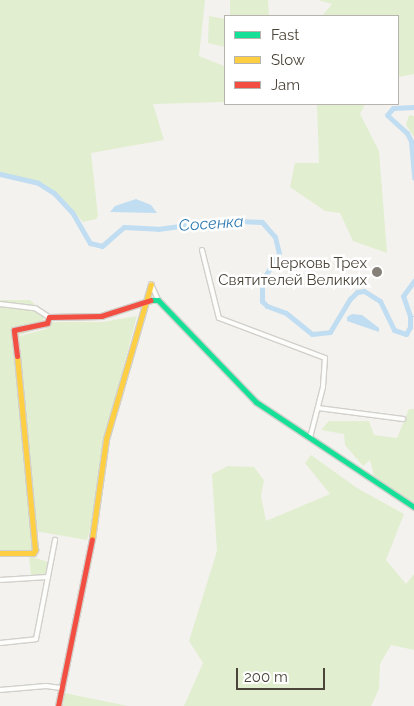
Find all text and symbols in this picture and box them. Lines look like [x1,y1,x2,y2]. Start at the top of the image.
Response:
legend [224,15,399,105]
text: Fast [271,26,299,44]
text: Slow [271,51,305,69]
text: Jam [271,76,300,94]
water label: Сосенка [178,212,244,236]
place label: Церковь Трех Святителей Великих [218,254,367,289]
marker: Церковь Трех Святителей Великих [371,266,383,278]
scale bar [239,658,328,690]
text: 200 m [244,668,288,686]

